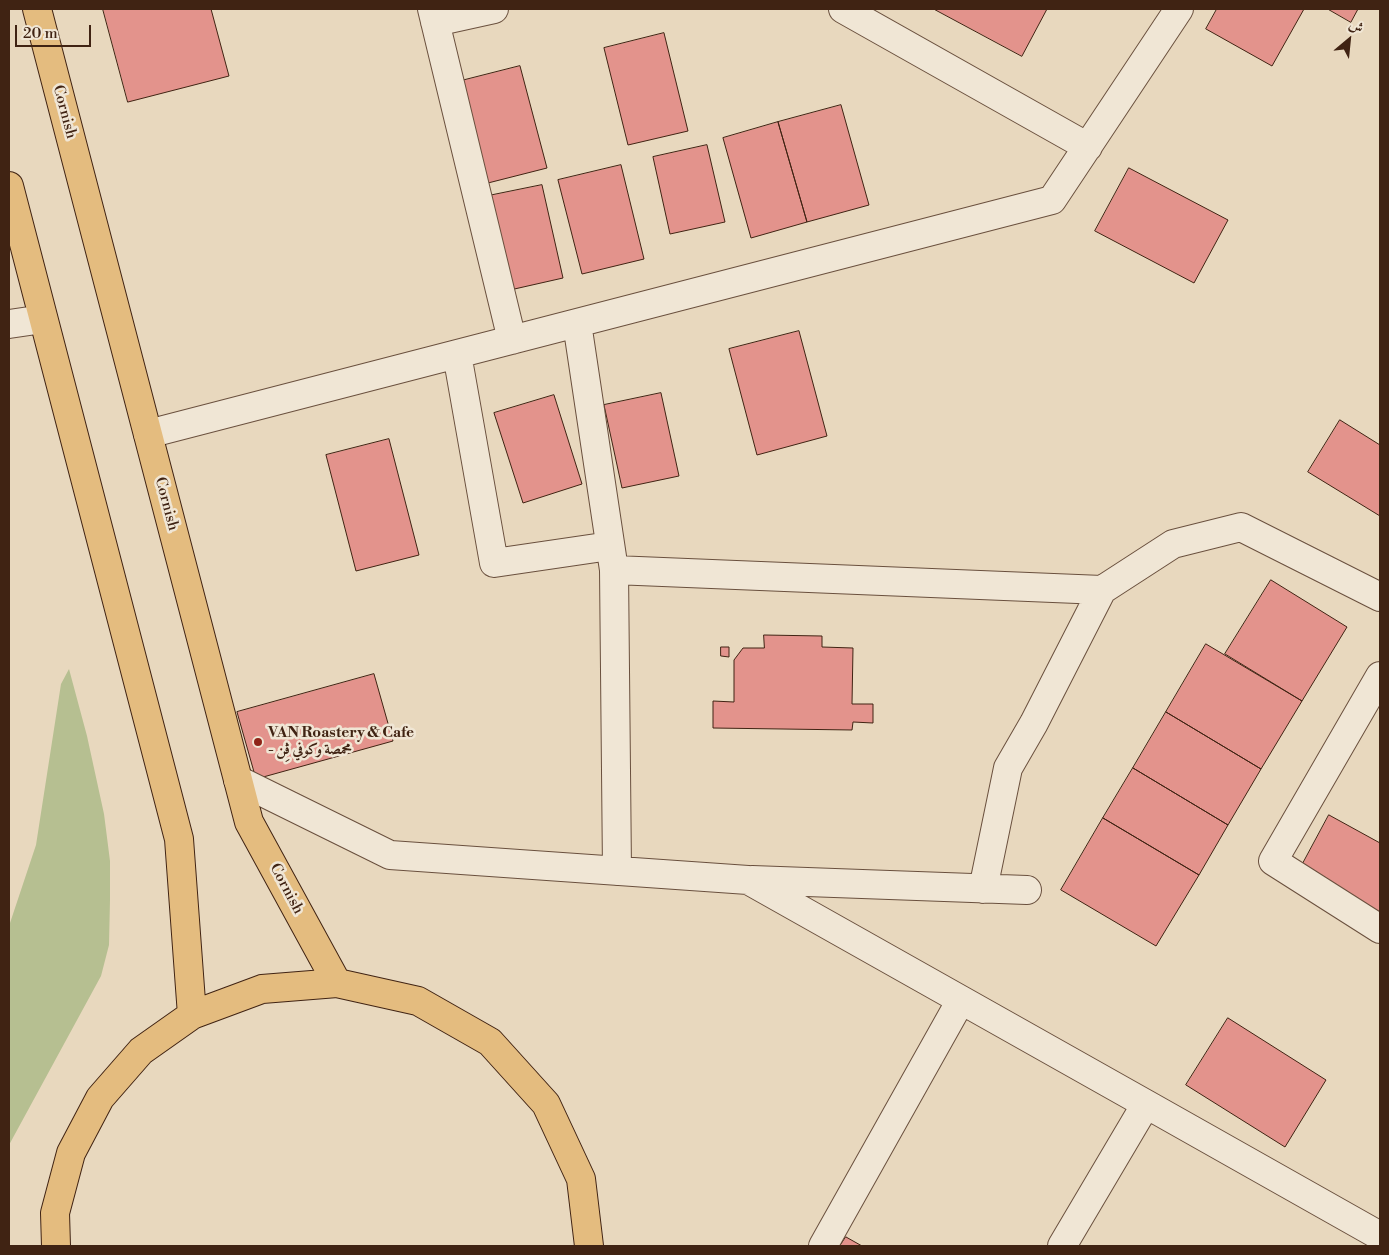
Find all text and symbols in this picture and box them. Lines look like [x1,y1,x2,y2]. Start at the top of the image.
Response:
scale bar [18,15,94,47]
north arrow [1324,15,1374,65]
text: ش [1346,16,1366,38]
text: 20 m [23,24,58,43]
street label: Cornish [48,83,80,141]
street label: Cornish [150,475,182,533]
place label: VAN Roastery & Cafe - محمصة وكوفي ڤِن [268,724,414,759]
marker: VAN Roastery & Cafe - محمصة وكوفي ڤِن [252,736,264,748]
street label: Cornish [265,861,307,917]

